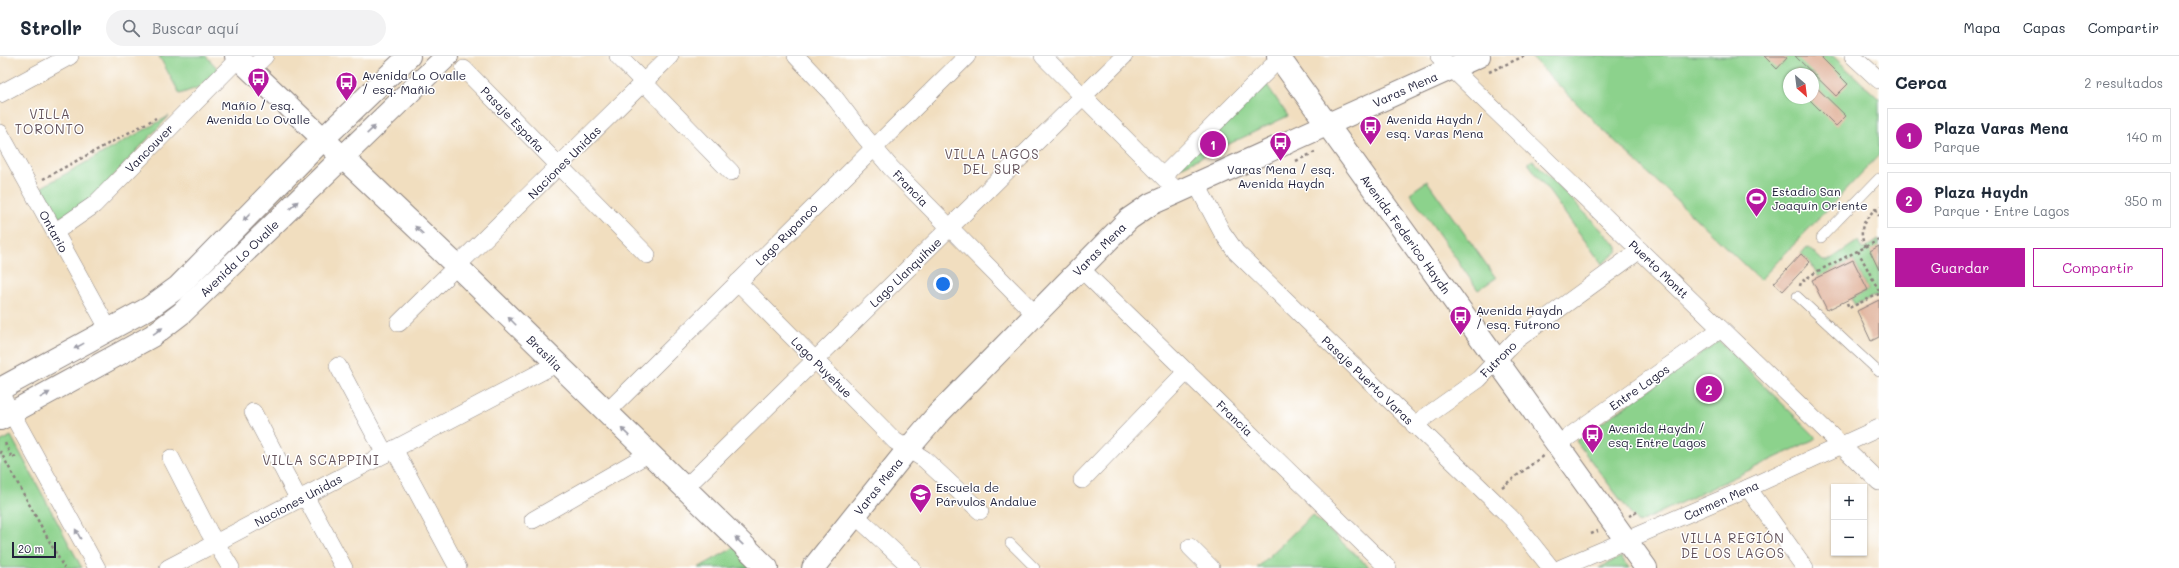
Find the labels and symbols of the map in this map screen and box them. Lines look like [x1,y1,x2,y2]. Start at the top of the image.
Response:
bus stop icon: Mañío / esq. Avenida Lo Ovalle [245,65,271,98]
place label: Avenida Lo Ovalle / esq. Mañio [362,67,466,97]
street label: Varas Mena [1370,68,1440,110]
north arrow [1783,68,1819,104]
bus stop icon: Avenida Lo Ovalle / esq. Mañio [334,69,360,102]
street label: Pasaje España [478,83,548,155]
place label: Mañío / esq. Avenida Lo Ovalle [206,97,310,127]
district label: VILLA TORONTO [15,105,85,137]
place label: Avenida Haydn / esq. Varas Mena [1386,111,1484,141]
bus stop icon: Avenida Haydn / esq. Varas Mena [1357,113,1383,146]
street label: Vancouver [121,120,177,176]
street label: Naciones Unidas [524,122,604,202]
one-way arrow [366,125,376,135]
pin: 1 [1200,129,1226,159]
bus stop icon: Varas Mena / esq. Avenida Haydn [1268,129,1294,162]
district label: VILLA LAGOS DEL SUR [945,145,1039,177]
place label: Varas Mena / esq. Avenida Haydn [1227,161,1335,191]
street label: Francia [890,166,932,210]
street label: Avenida Federico Haydn [1357,171,1455,297]
place label: Estadio San Joaquín Oriente [1772,183,1868,213]
sports icon: Estadio San Joaquín Oriente [1744,185,1770,218]
street label: Lago Rupanco [751,199,821,269]
one-way arrow [289,200,299,209]
street label: Ontario [36,207,72,255]
one-way arrow [242,212,252,222]
street label: Avenida Lo Ovalle [196,216,282,300]
street label: Varas Mena [1069,219,1129,279]
one-way arrow [414,225,424,235]
street label: Lago Llanquihue [866,234,944,310]
street label: Puerto Montt [1626,236,1692,302]
your location [933,274,953,294]
place label: Avenida Haydn / esq. Futrono [1476,302,1563,332]
bus stop icon: Avenida Haydn / esq. Futrono [1448,304,1474,337]
one-way arrow [507,316,517,326]
one-way arrow [153,327,164,335]
street label: Brasilia [524,332,566,374]
street label: Pasaje Puerto Varas [1319,332,1417,428]
street label: Lago Puyehue [788,333,856,401]
street label: Futrono [1476,337,1520,381]
one-way arrow [73,343,85,349]
street label: Entre Lagos [1606,360,1672,414]
pin: 2 [1696,374,1722,404]
one-way arrow [39,391,51,398]
street label: Francia [1213,397,1257,439]
place label: Avenida Haydn / esq. Entre Lagos [1608,420,1706,450]
bus stop icon: Avenida Haydn / esq. Entre Lagos [1580,422,1606,455]
one-way arrow [620,427,630,436]
district label: VILLA SCAPPINI [262,451,380,468]
street label: Varas Mena [850,454,906,518]
street label: Naciones Unidas [251,470,345,530]
street label: Carmen Mena [1681,476,1761,524]
place label: Escuela de Párvulos Andalue [936,479,1037,509]
school or university icon: Escuela de Párvulos Andalue [908,481,934,514]
one-way arrow [74,528,81,540]
district label: VILLA REGIÓN DE LOS LAGOS [1681,529,1785,561]
one-way arrow [734,536,744,546]
scale bar [12,540,56,559]

